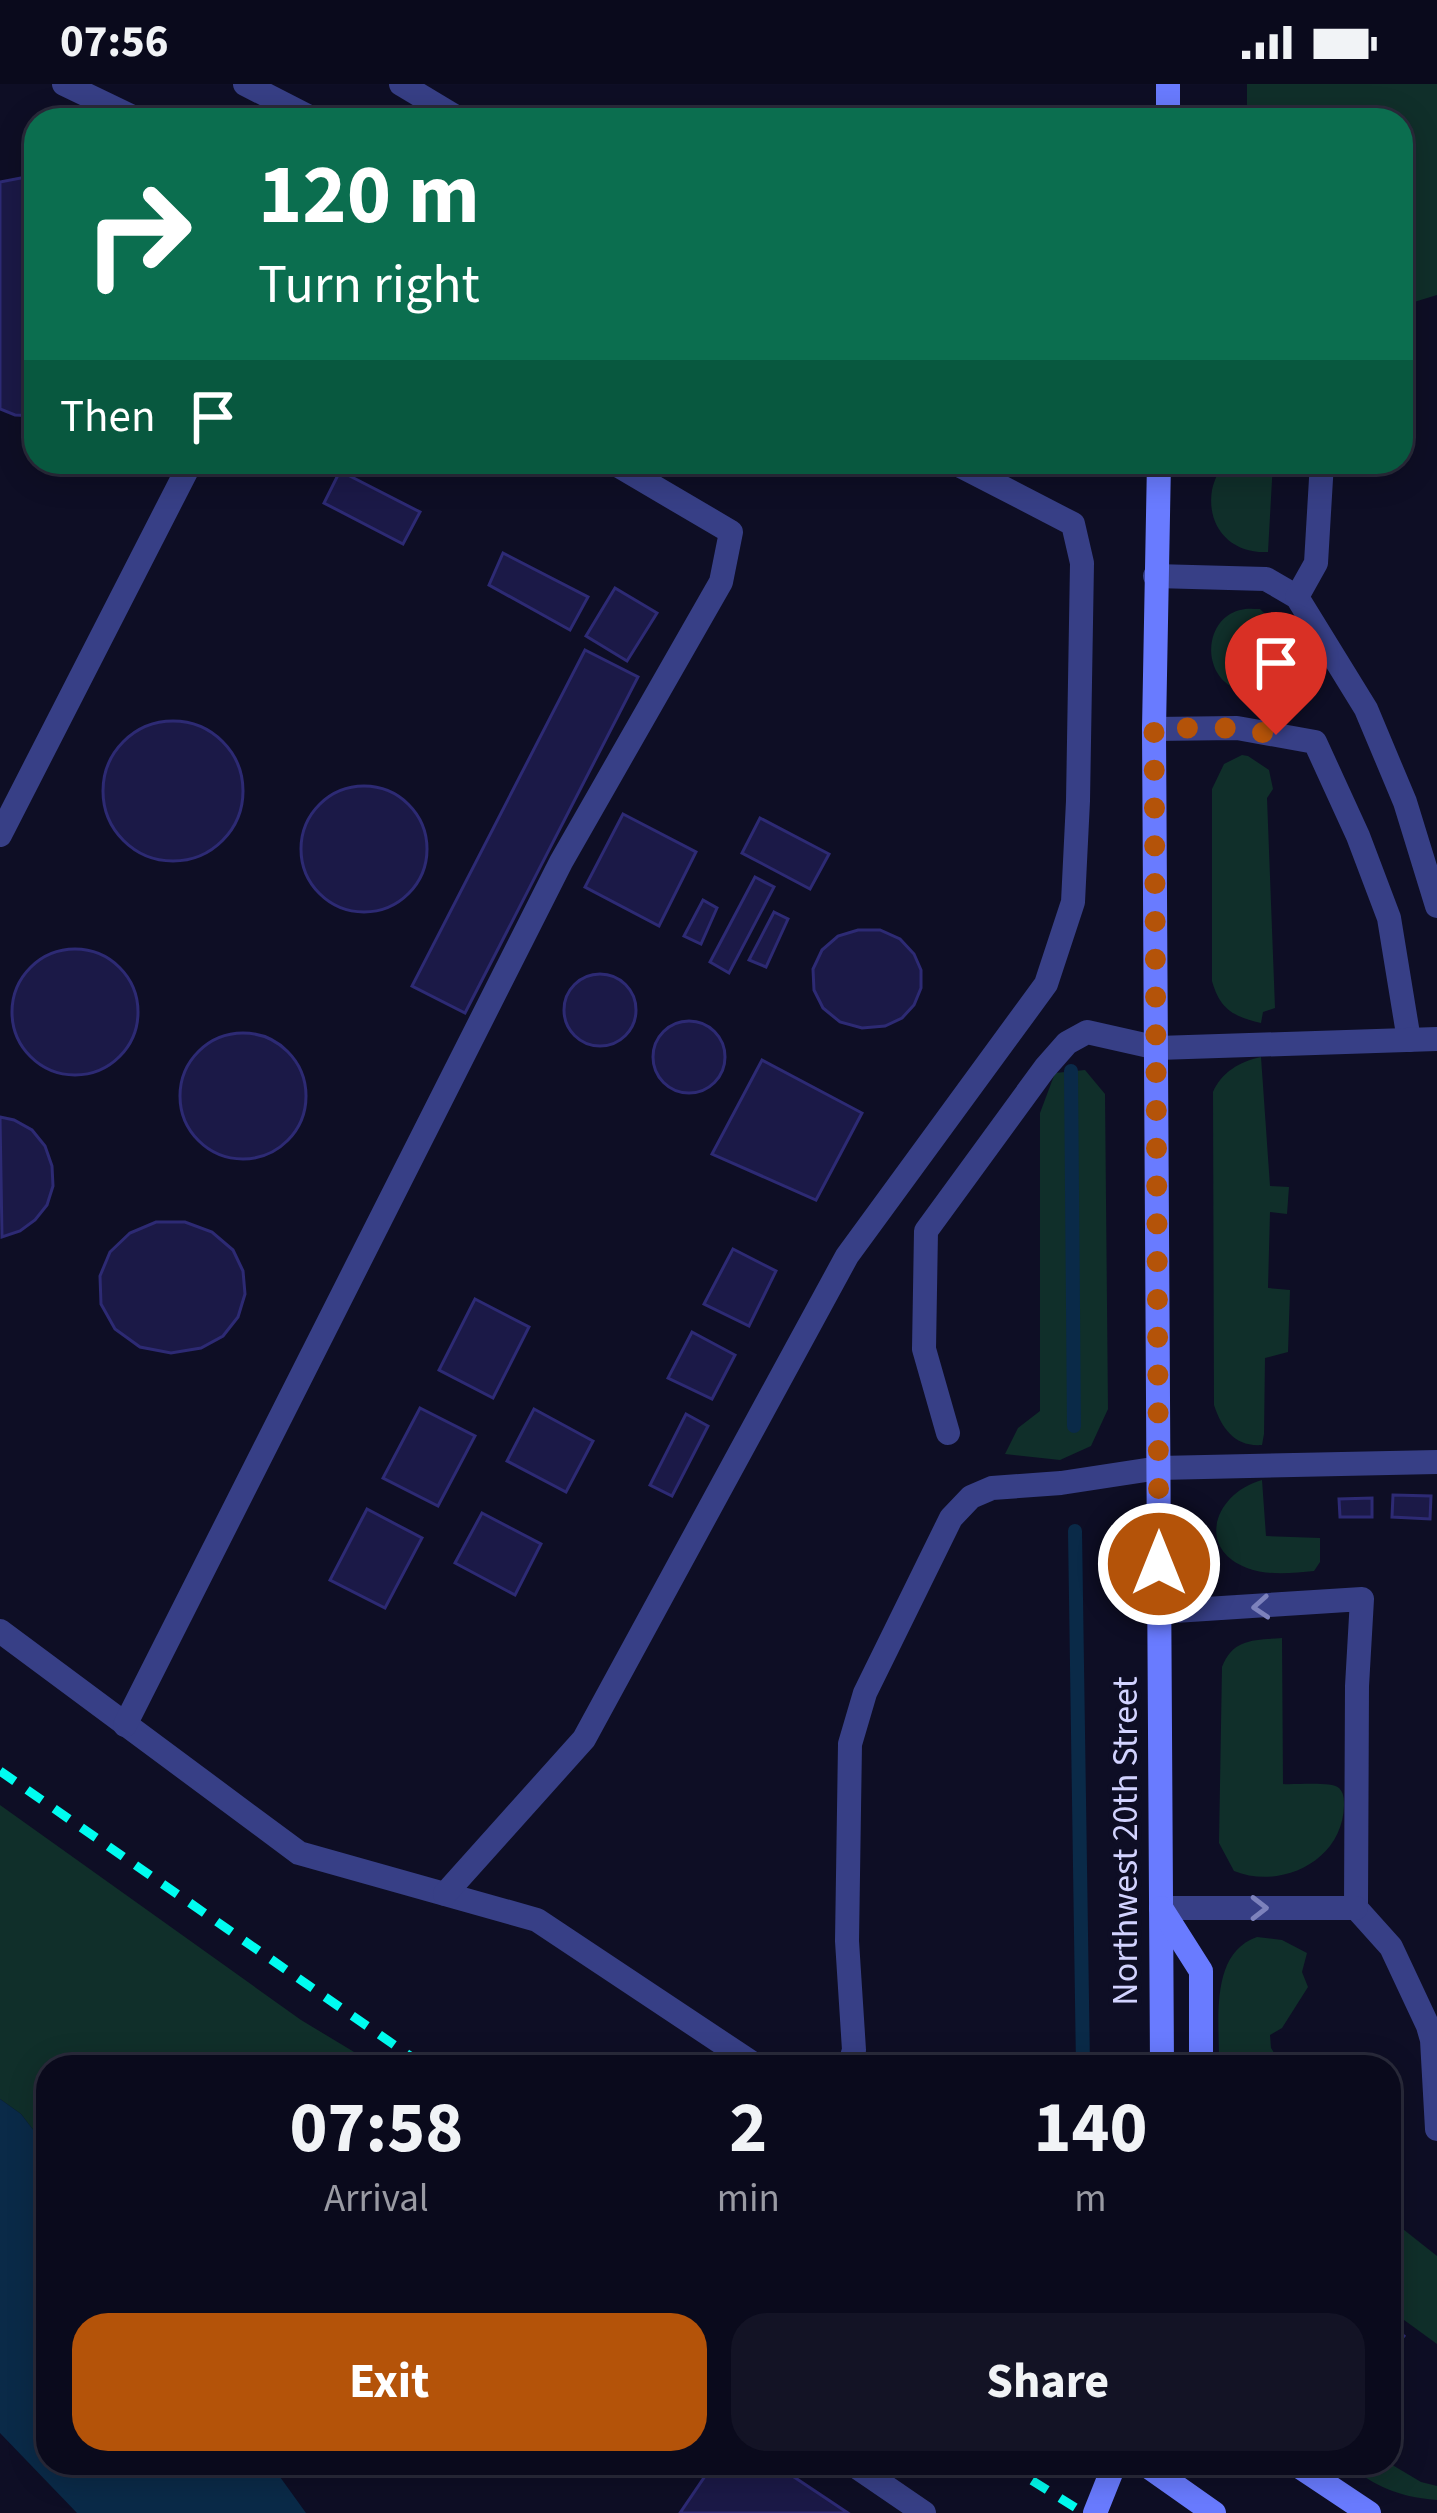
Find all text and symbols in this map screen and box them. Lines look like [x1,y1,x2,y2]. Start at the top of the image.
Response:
text: 07:56 [60,10,169,74]
text: 120 m [258,136,480,256]
icon: right [60,156,216,312]
text: Turn right [258,247,480,324]
icon: arrive [180,384,246,450]
text: Then [60,385,156,449]
pin [1225,612,1327,735]
icon: arrive [1243,630,1309,696]
position arrow [1096,1501,1222,1627]
one-way arrow [1251,1593,1270,1619]
street label: Northwest 20th Street [1100,1676,1151,2006]
one-way arrow [1251,1895,1269,1921]
text: 07:58 [290,2077,463,2180]
text: 2 [729,2077,767,2180]
text: 140 [1033,2077,1148,2180]
text: Arrival [324,2171,429,2227]
text: min [717,2171,780,2227]
text: m [1074,2171,1107,2227]
button: Exit [72,2313,707,2451]
button: Share [731,2313,1365,2451]

